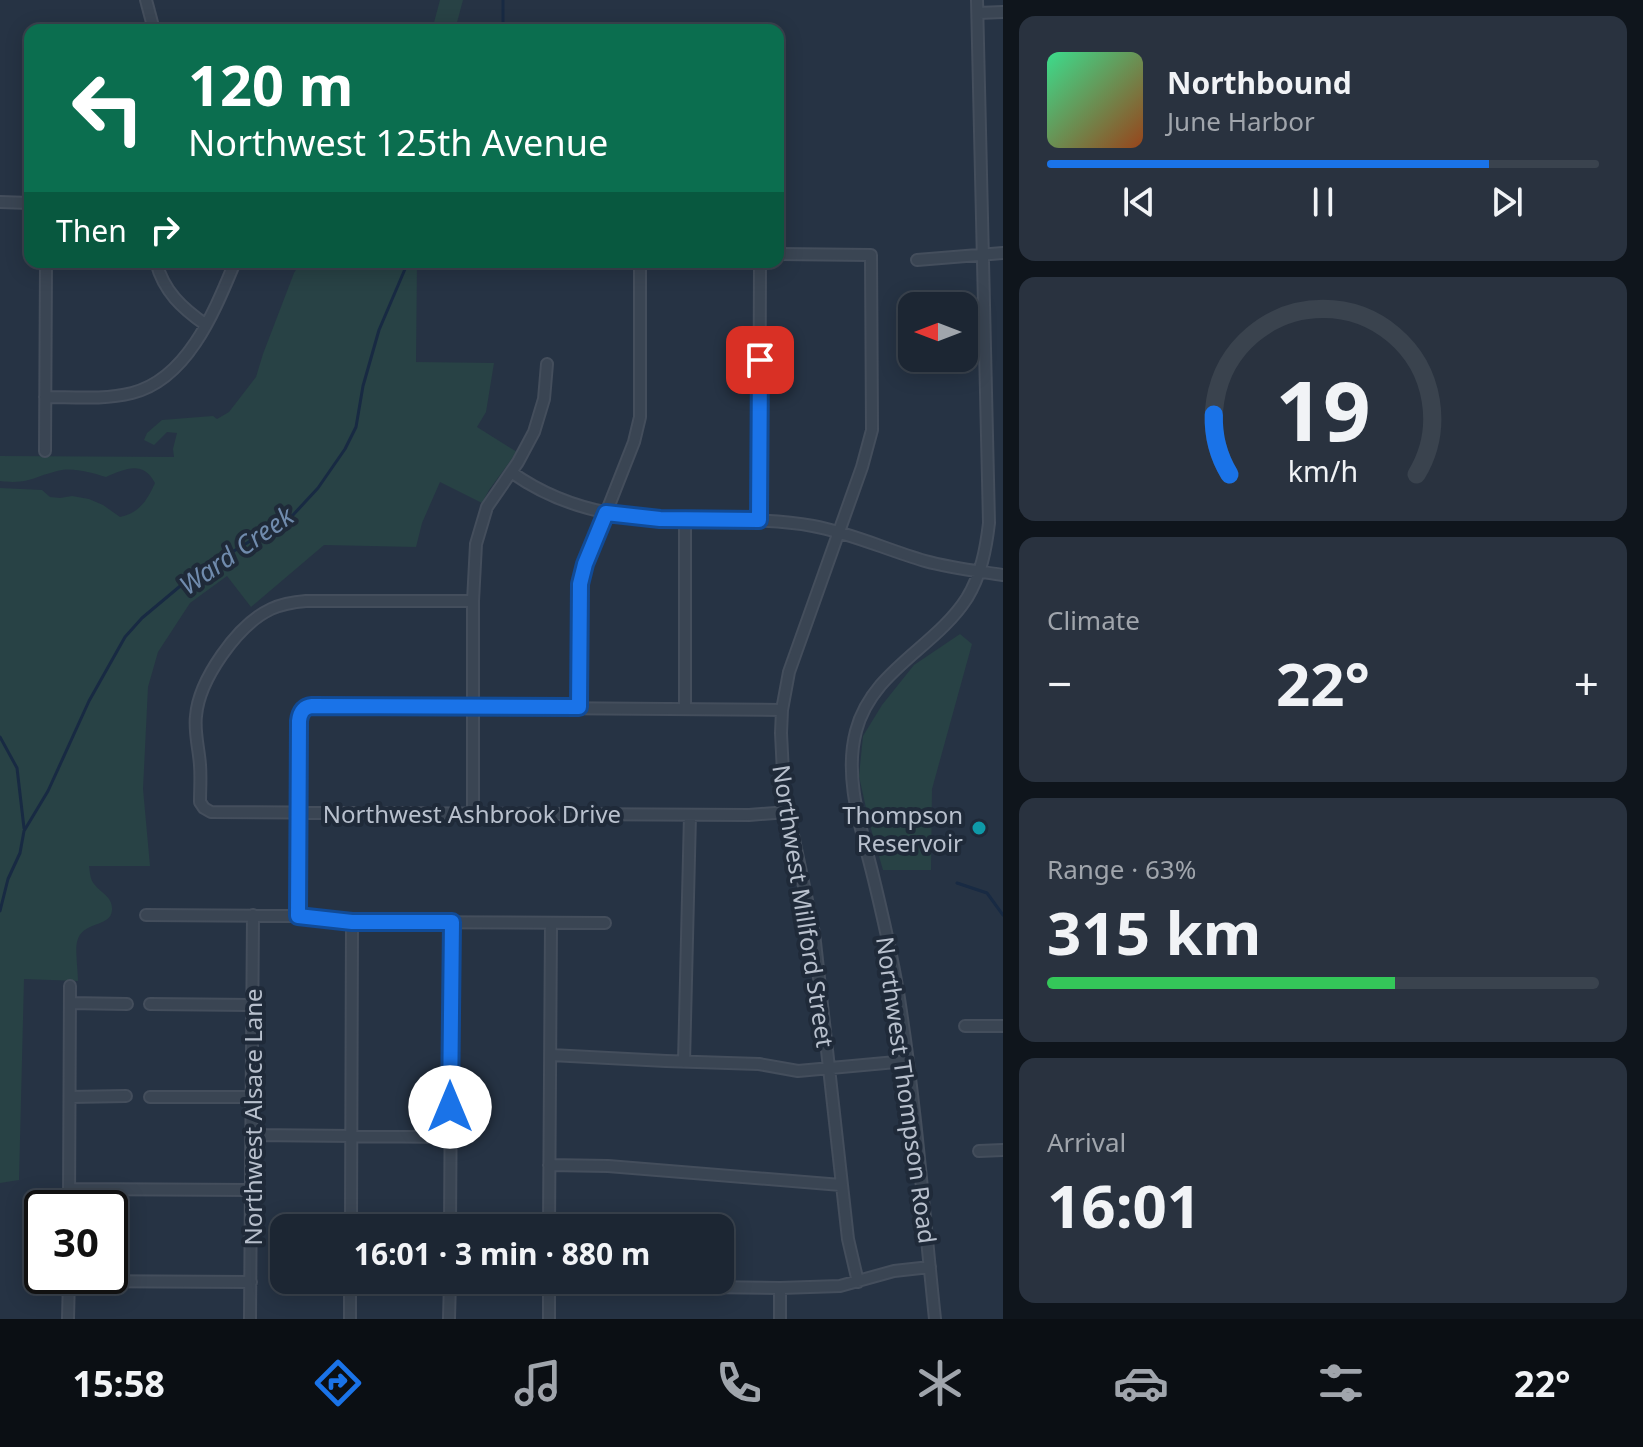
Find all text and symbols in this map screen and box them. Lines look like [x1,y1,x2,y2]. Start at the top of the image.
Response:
text: 120 m [188,46,353,122]
icon: left [56,56,160,160]
text: Northbound [1167,62,1352,103]
text: June Harbor [1167,103,1315,139]
text: Northwest 125th Avenue [188,118,608,167]
icon: previous [1117,180,1161,224]
icon: pause [1301,180,1345,224]
icon: next [1485,180,1529,224]
icon: right [143,208,187,252]
text: Then [56,210,127,251]
north arrow [898,292,978,372]
map controls [898,292,978,372]
pin [726,326,794,394]
icon: arrive [738,338,782,382]
text: 19 [1275,351,1371,464]
text: km/h [1288,451,1358,490]
water label: Ward Creek [172,497,301,603]
text: Climate [1047,602,1140,638]
text: 22° [1276,642,1370,724]
text: − [1047,653,1072,713]
text: + [1574,653,1599,713]
street label: Northwest Millford Street [765,762,843,1050]
street label: Northwest Ashbrook Drive [323,797,621,830]
place label: Thompson Reservoir [842,798,963,859]
marker: Thompson Reservoir [970,819,988,837]
text: Range · 63% [1047,851,1196,887]
text: 315 km [1047,891,1261,973]
street label: Northwest Thompson Road [869,934,945,1246]
street label: Northwest Alsace Lane [236,988,269,1246]
position arrow [408,1065,492,1149]
text: Arrival [1047,1124,1126,1160]
text: 16:01 [1047,1164,1201,1246]
speed limit sign: 30 [24,1190,128,1294]
text: 16:01 · 3 min · 880 m [354,1233,650,1274]
icon: directions [310,1355,366,1411]
icon: music [510,1355,566,1411]
icon: phone [711,1355,767,1411]
icon: climate [912,1355,968,1411]
icon: car [1113,1355,1169,1411]
icon: filters [1313,1355,1369,1411]
text: 15:58 [72,1359,165,1408]
text: 22° [1514,1359,1571,1408]

